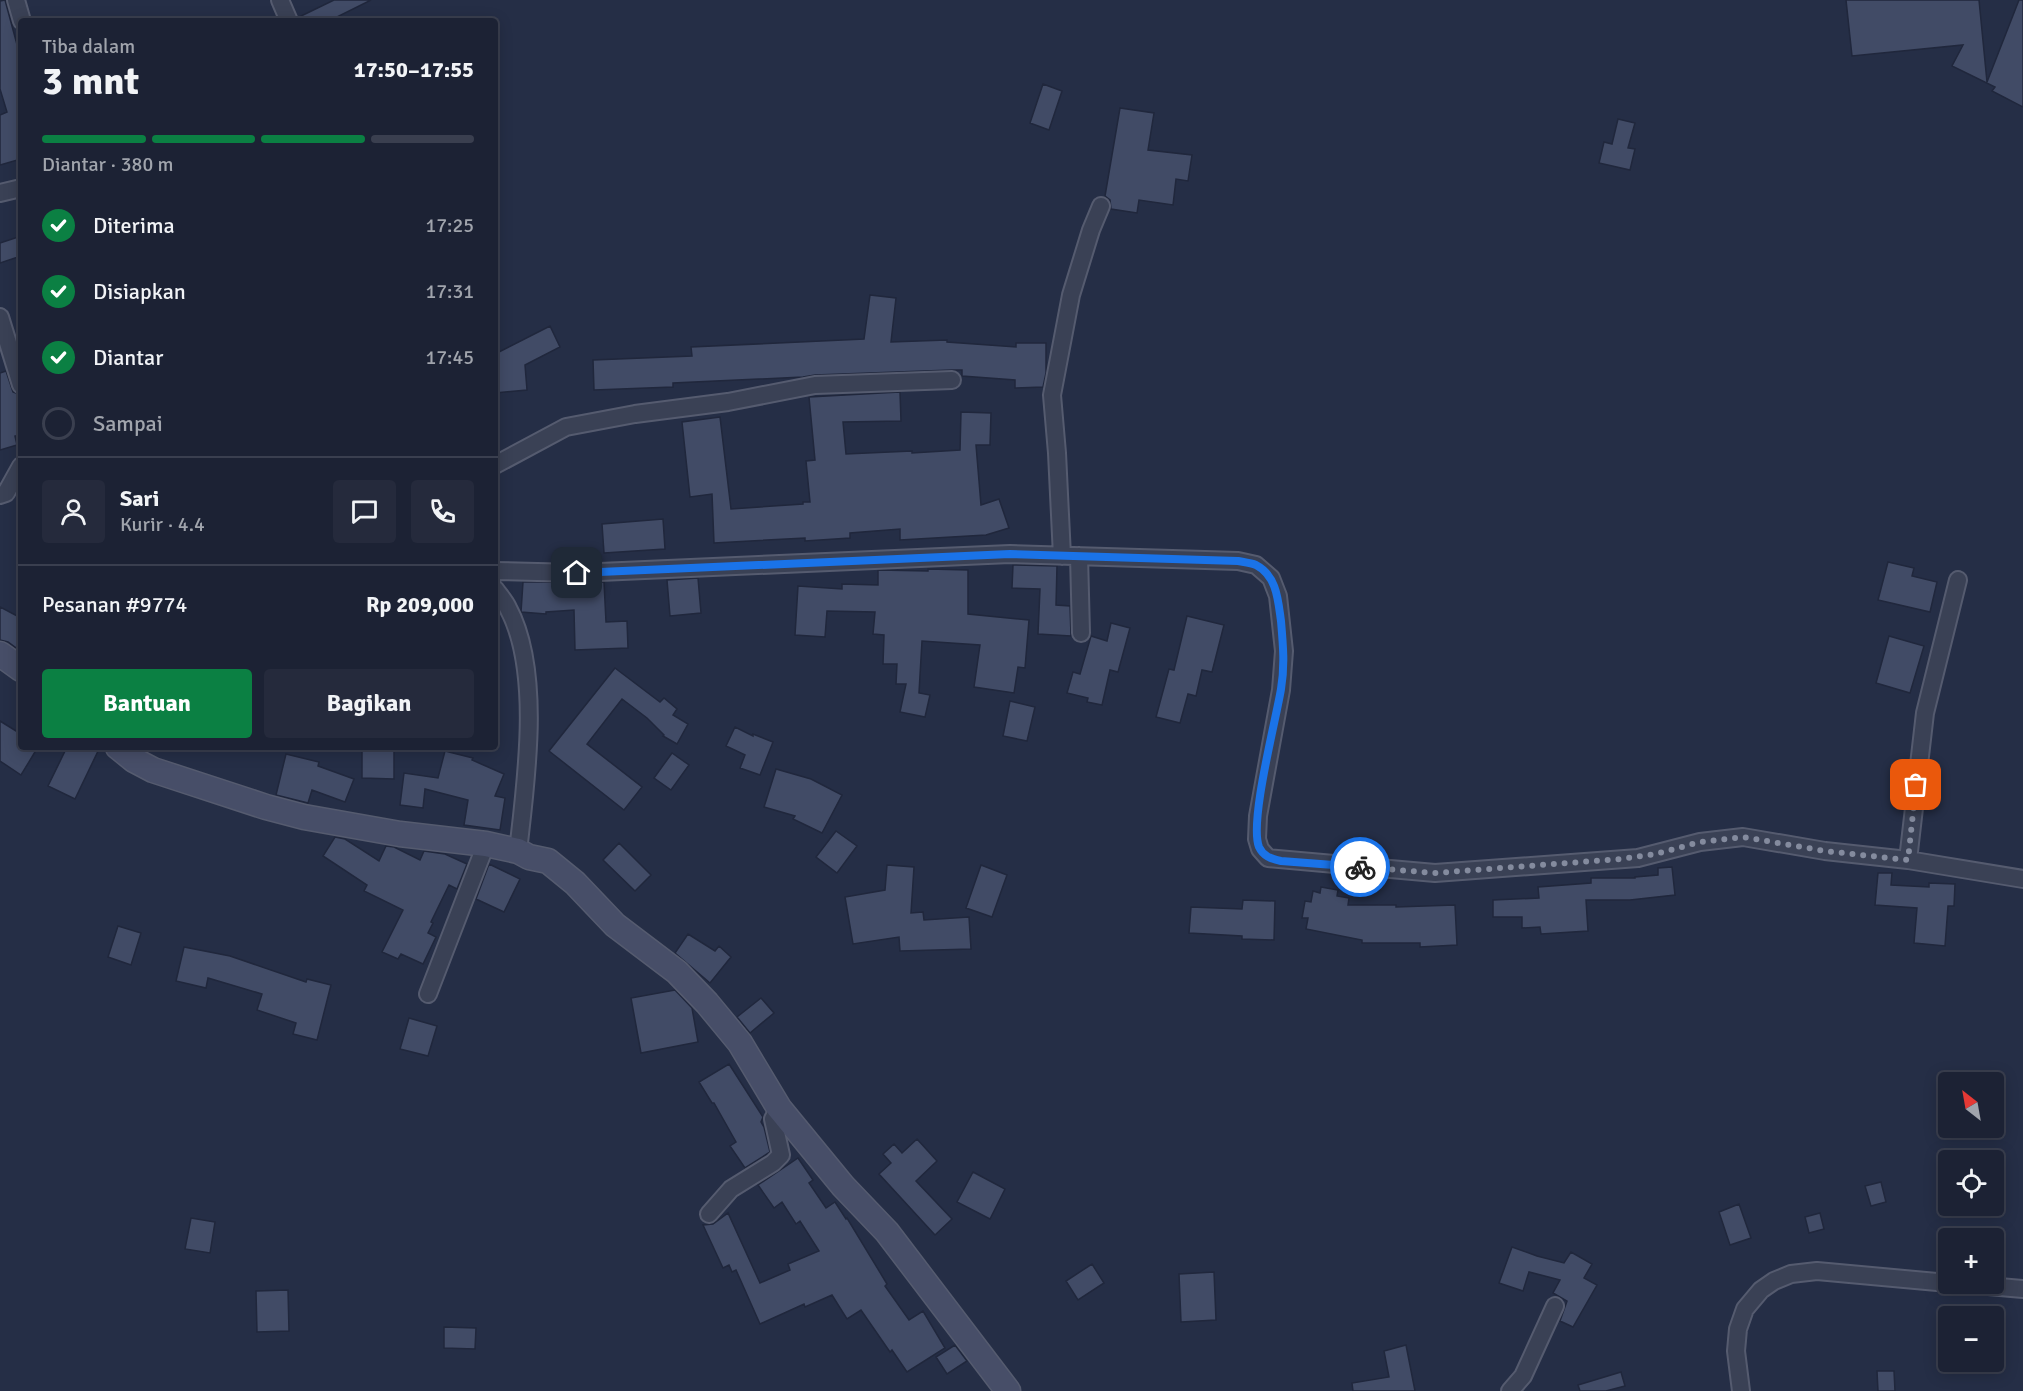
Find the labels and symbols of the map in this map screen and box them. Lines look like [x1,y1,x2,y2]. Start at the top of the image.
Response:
pin [551,547,602,598]
pin [1890,759,1941,810]
courier [1330,837,1390,897]
north arrow [1938,1072,2004,1138]

